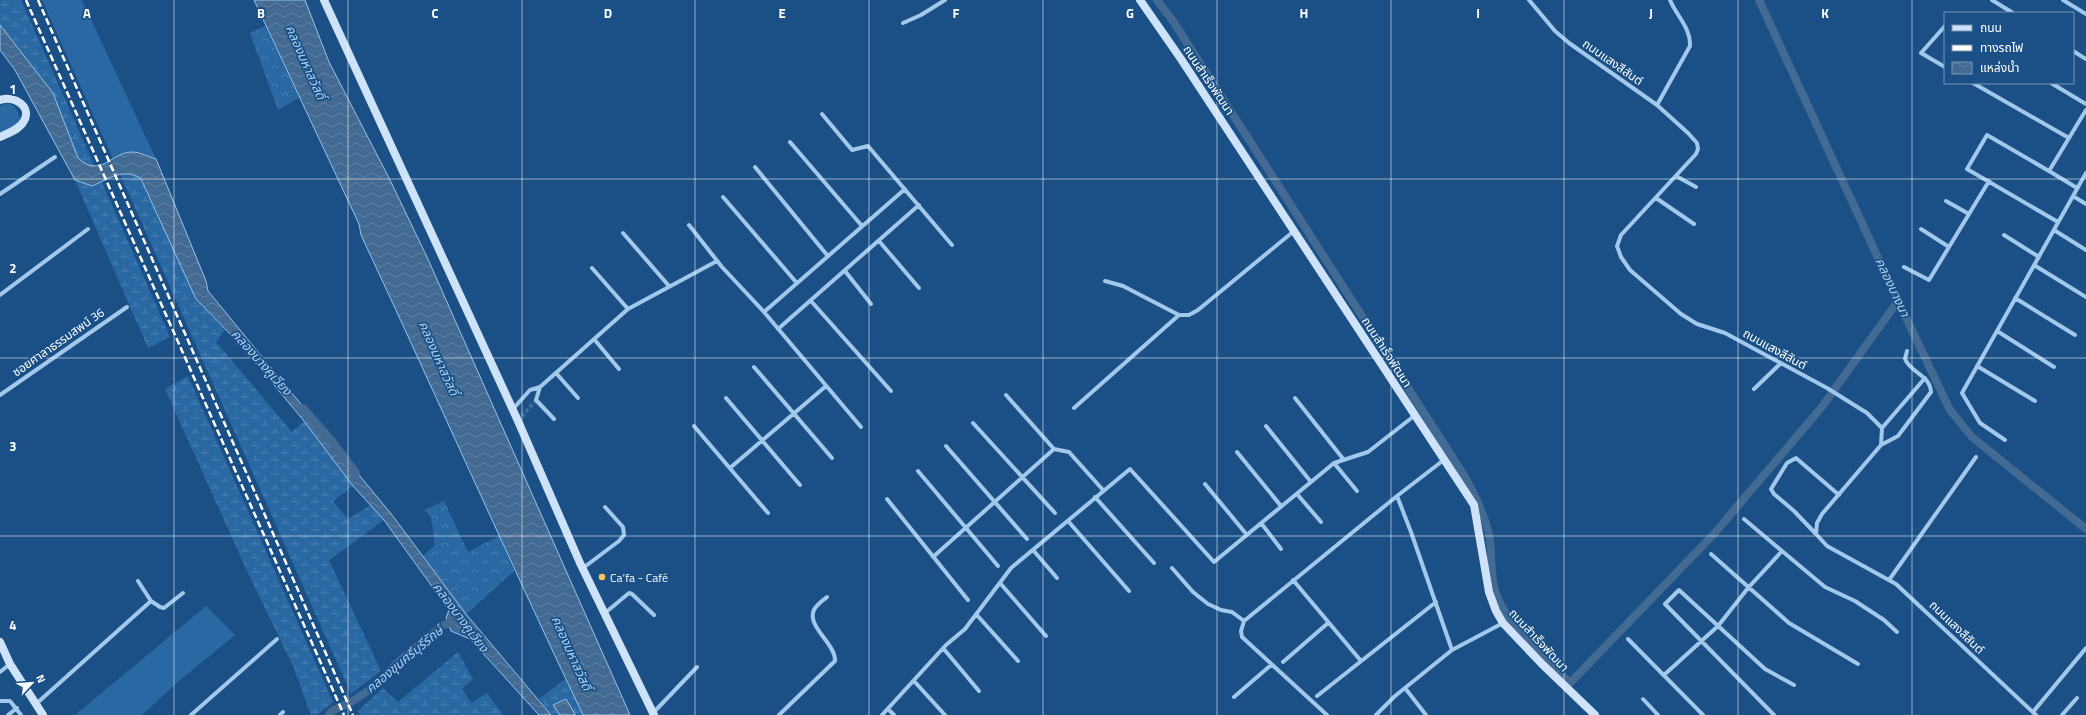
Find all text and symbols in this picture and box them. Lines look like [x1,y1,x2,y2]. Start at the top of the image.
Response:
text: A [83,3,91,23]
text: B [257,3,265,23]
text: C [431,3,439,23]
text: D [604,3,612,23]
text: E [778,3,786,23]
text: F [953,3,960,23]
text: G [1126,3,1134,23]
text: H [1300,3,1308,23]
text: I [1476,3,1480,23]
text: J [1649,3,1653,23]
text: K [1821,3,1829,23]
legend [1944,12,2074,84]
text: ถนน [1980,18,2002,37]
water label: คลองมหาสวัสดิ์ [281,21,333,106]
street label: ถนนแสงสีสันต์ [1579,34,1647,90]
text: ทางรถไฟ [1980,38,2023,57]
street label: ถนนสำเร็จพัฒนา [1179,41,1239,119]
text: แหล่งน้ำ [1980,58,2019,77]
text: 1 [9,79,17,99]
water label: คลองบางนา [1871,254,1916,321]
text: 2 [9,258,17,278]
street label: ซอยศาลาธรรมสพน์ 36 [8,303,108,381]
street label: ถนนสำเร็จพัฒนา [1357,313,1417,391]
water label: คลองมหาสวัสดิ์ [414,317,466,402]
street label: ถนนแสงสีสันต์ [1739,324,1811,374]
water label: คลองบางคูเวียง [227,325,298,400]
text: 3 [9,436,17,456]
place label: Ca’fa - Café [610,568,668,587]
marker: Ca’fa - Café [597,572,607,582]
water label: คลองบางคูเวียง [428,578,494,657]
street label: ถนนแสงสีสันต์ [1925,596,1989,658]
street label: ถนนสำเร็จพัฒนา [1505,604,1573,676]
water label: คลองมหาสวัสดิ์ [547,612,599,697]
text: 4 [9,615,17,635]
water label: คลองขุนศรีบุรีรักษ์ [361,619,449,698]
north arrow [12,663,52,703]
text: N [32,672,50,686]

